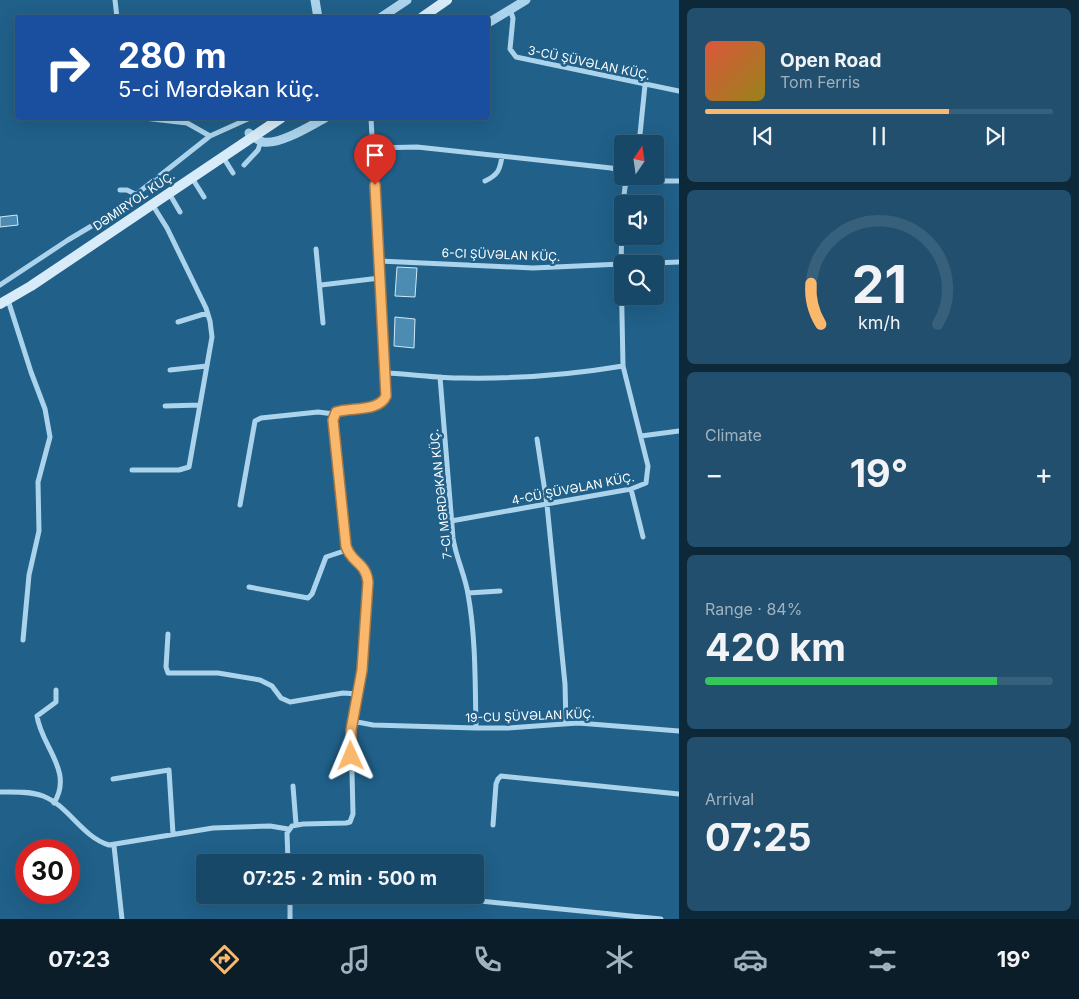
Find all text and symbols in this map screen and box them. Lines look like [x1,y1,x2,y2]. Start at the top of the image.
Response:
text: 280 m [118,34,227,76]
icon: right [35,35,100,100]
street label: 3-CÜ ŞÜVƏLAN KÜÇ. [527,42,652,83]
text: Open Road [780,49,881,72]
text: Tom Ferris [780,72,860,92]
text: 5-ci Mərdəkan küç. [118,76,320,102]
icon: previous [749,122,777,150]
icon: pause [865,122,893,150]
icon: next [981,122,1009,150]
pin [354,134,396,185]
north arrow [614,135,664,185]
map controls [614,135,664,305]
icon: arrive [361,141,389,169]
street label: DƏMIRYOL KÜÇ. [90,168,177,233]
button: sound [614,195,664,245]
street label: 6-CI ŞÜVƏLAN KÜÇ. [441,245,561,264]
text: 21 [851,253,907,316]
button: search [614,255,664,305]
text: km/h [858,312,900,333]
text: Climate [705,425,762,445]
street label: 7-CI MƏRDƏKAN KÜÇ. [426,428,455,560]
text: 19° [850,450,908,496]
text: − [705,457,724,491]
text: + [1034,457,1053,491]
street label: 4-CÜ ŞÜVƏLAN KÜÇ. [510,469,636,508]
text: Range · 84% [705,599,802,619]
text: 420 km [705,624,846,670]
street label: 19-CU ŞÜVƏLAN KÜÇ. [465,706,595,725]
position arrow [324,729,376,781]
text: Arrival [705,789,754,809]
text: 07:25 [705,814,812,860]
speed limit sign: 30 [15,839,80,904]
text: 07:25 · 2 min · 500 m [243,867,437,890]
icon: directions [207,942,242,977]
icon: music [338,942,373,977]
icon: phone [470,942,505,977]
icon: climate [602,942,637,977]
icon: car [733,942,768,977]
icon: filters [865,942,900,977]
text: 07:23 [48,946,110,972]
text: 19° [997,946,1031,972]

